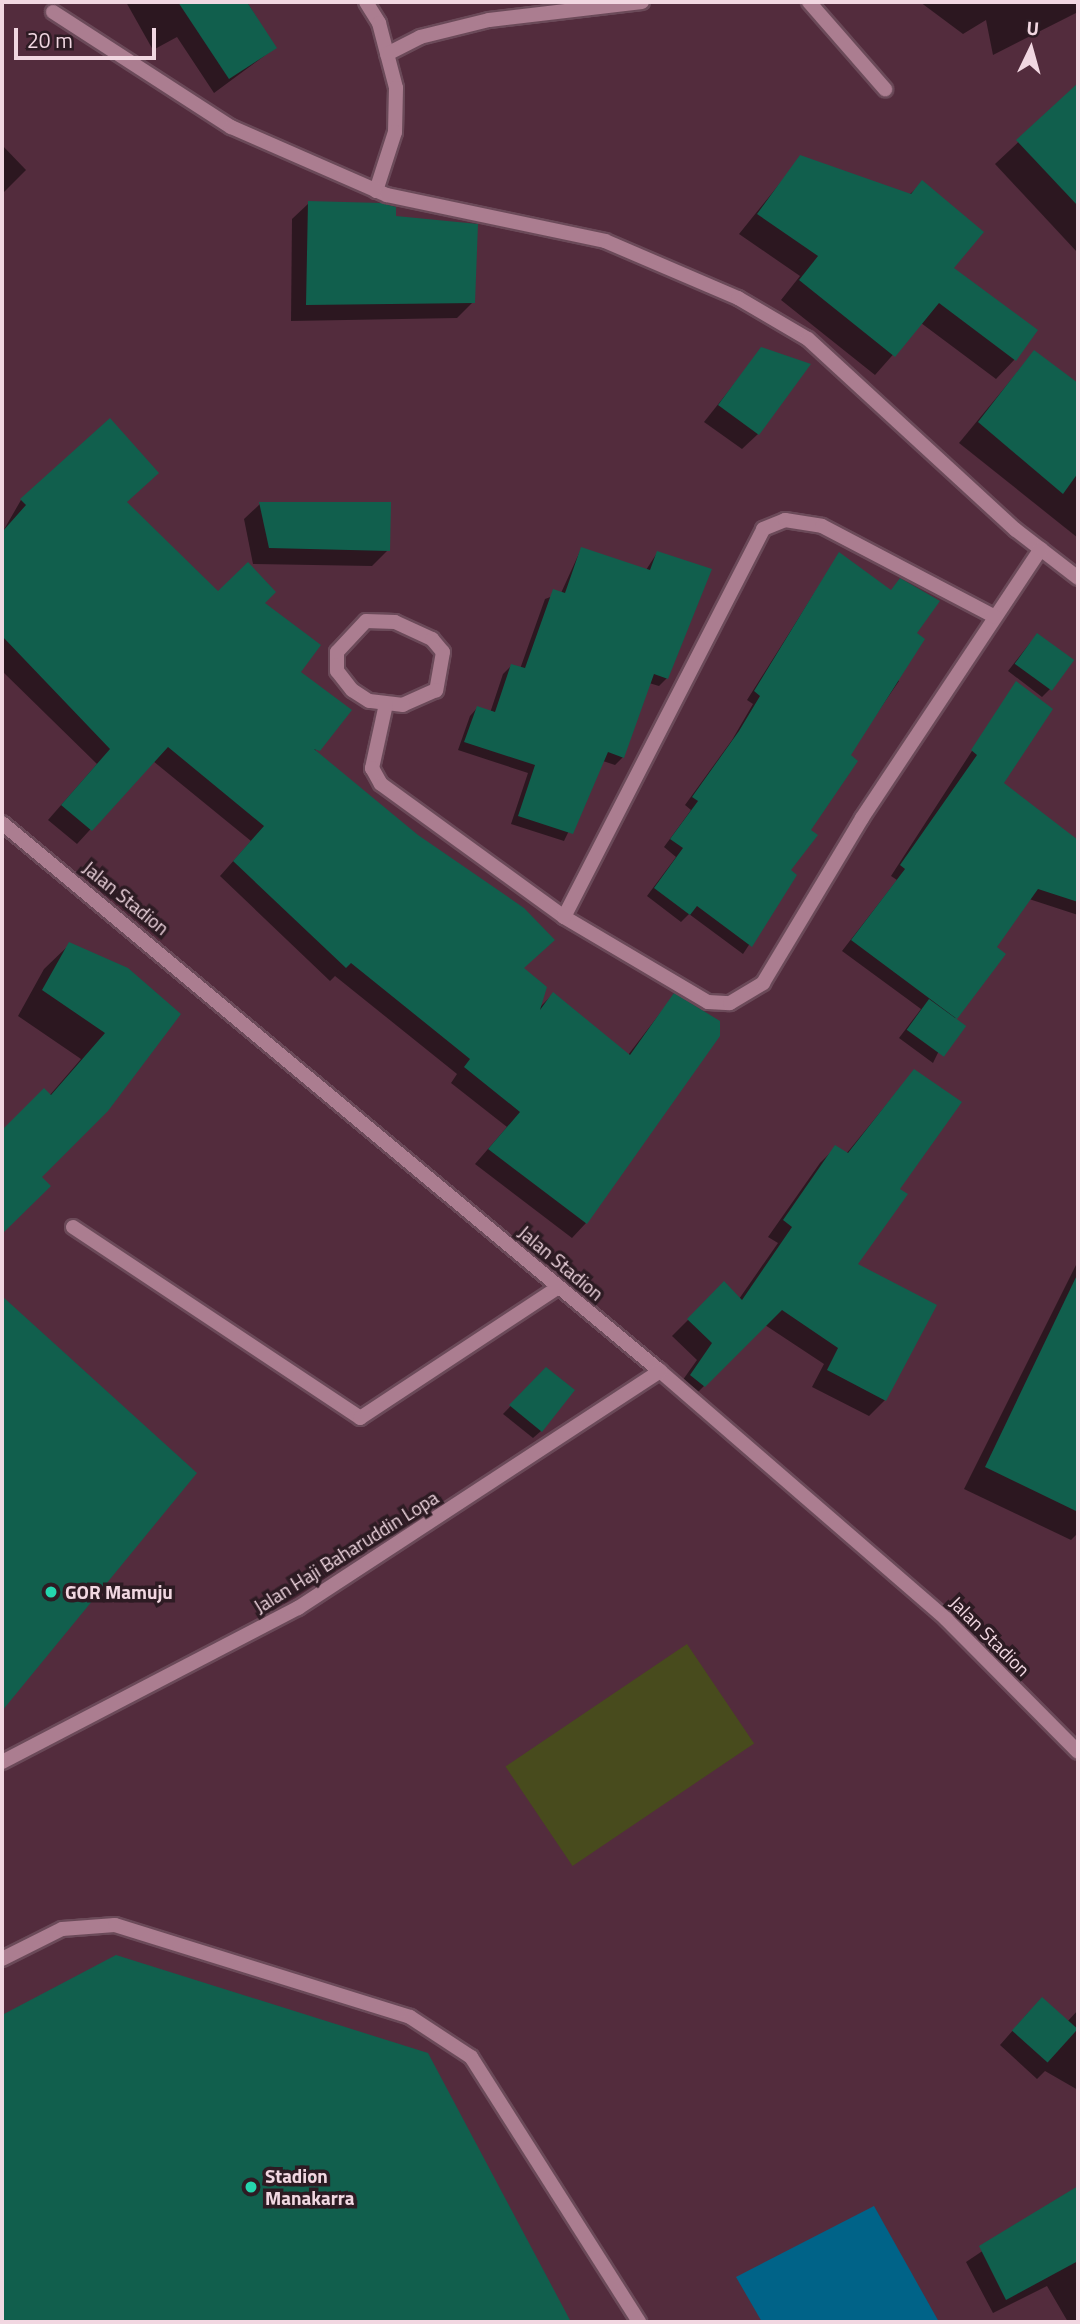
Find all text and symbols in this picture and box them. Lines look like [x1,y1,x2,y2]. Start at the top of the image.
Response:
text: U [1025,13,1040,43]
scale bar [18,14,159,58]
north arrow [996,14,1066,84]
text: 20 m [27,24,73,56]
street label: Jalan Stadion [78,856,174,940]
street label: Jalan Stadion [514,1221,608,1305]
street label: Jalan Haji Baharuddin Lopa [250,1486,442,1618]
place label: GOR Mamuju [65,1581,173,1603]
marker: GOR Mamuju [43,1584,59,1600]
street label: Jalan Stadion [945,1591,1035,1681]
place label: Stadion Manakarra [265,2165,355,2209]
marker: Stadion Manakarra [243,2179,259,2195]

